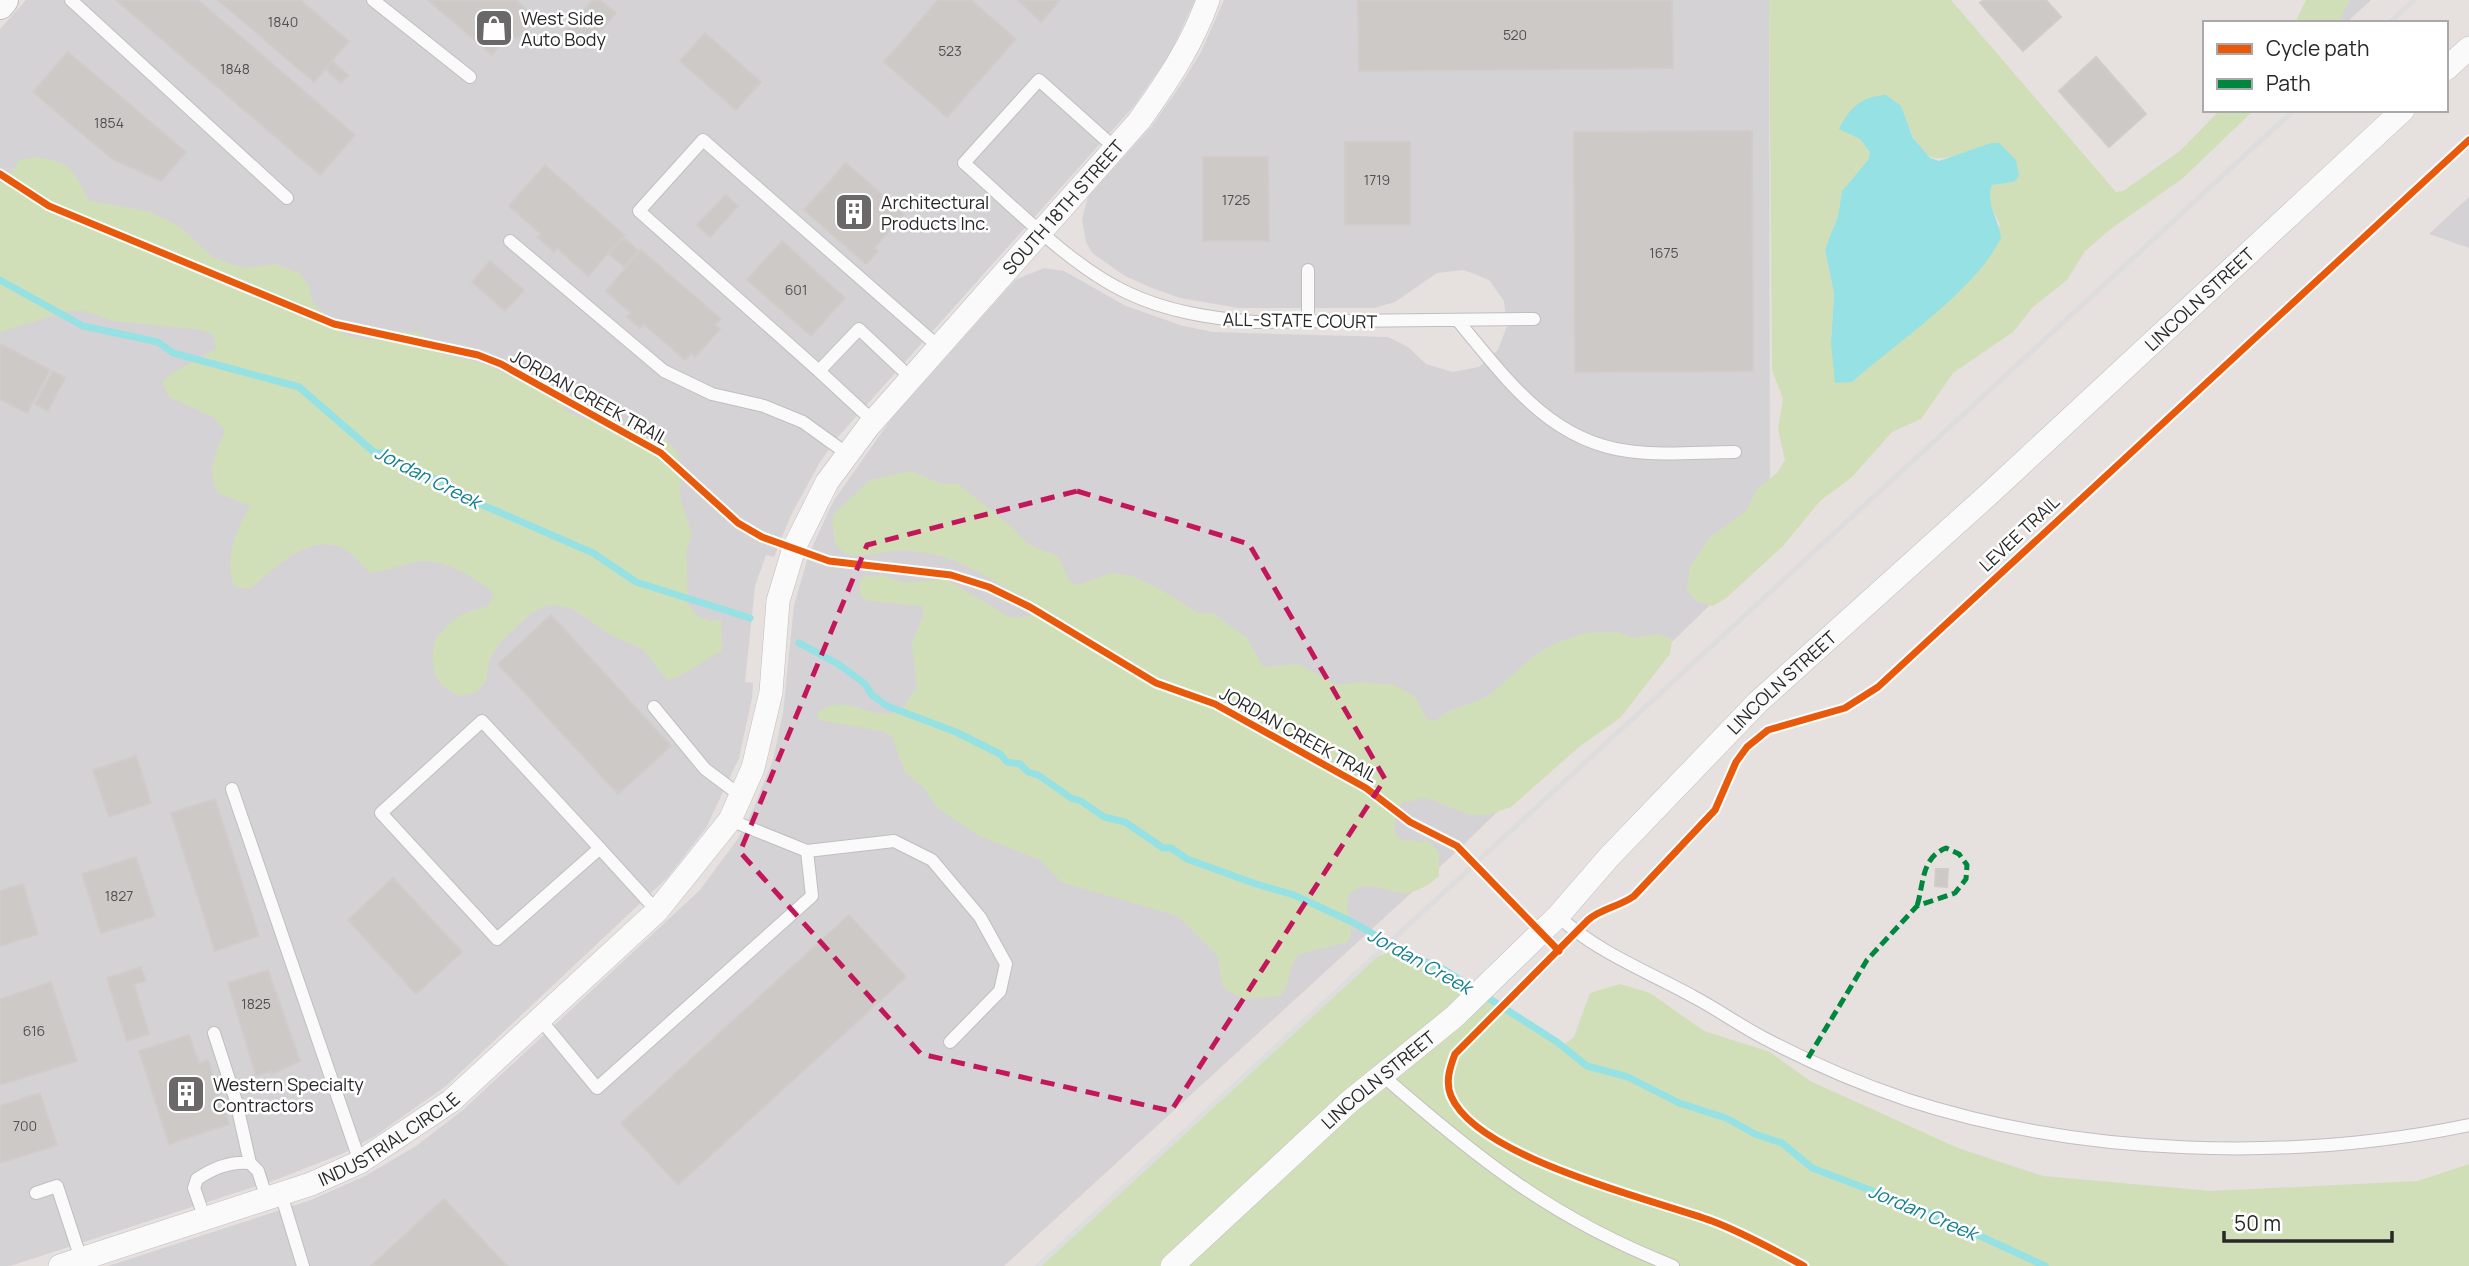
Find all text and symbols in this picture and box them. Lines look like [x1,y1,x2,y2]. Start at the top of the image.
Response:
place label: West Side Auto Body [521,6,607,51]
shop icon: West Side Auto Body [473,7,515,49]
house number: 1840 [268,12,298,31]
legend [2203,21,2448,112]
house number: 520 [1503,25,1527,44]
text: Cycle path [2266,34,2369,62]
house number: 523 [938,41,962,60]
house number: 1848 [220,59,250,78]
text: Path [2266,69,2311,97]
house number: 1854 [94,113,124,132]
street label: SOUTH 18TH STREET [997,134,1129,279]
house number: 1719 [1364,170,1390,189]
place label: Architectural Products Inc. [881,190,989,235]
house number: 1725 [1222,190,1250,209]
building icon: Architectural Products Inc. [833,191,875,233]
street label: LINCOLN STREET [2139,242,2259,356]
house number: 1675 [1649,243,1679,262]
house number: 601 [785,280,807,299]
street label: ALL-STATE COURT [1223,307,1378,333]
street label: JORDAN CREEK TRAIL [507,344,673,450]
water label: Jordan Creek [371,439,488,516]
street label: LEVEE TRAIL [1974,490,2064,576]
street label: LINCOLN STREET [1722,625,1841,739]
street label: JORDAN CREEK TRAIL [1216,681,1382,787]
house number: 1827 [105,886,133,905]
water label: Jordan Creek [1363,922,1479,1002]
house number: 1825 [241,994,271,1013]
house number: 616 [23,1021,45,1040]
street label: LINCOLN STREET [1316,1025,1440,1134]
place label: Western Specialty Contractors [213,1072,364,1117]
building icon: Western Specialty Contractors [165,1073,207,1115]
street label: INDUSTRIAL CIRCLE [314,1087,465,1191]
house number: 700 [13,1116,37,1135]
water label: Jordan Creek [1865,1177,1984,1248]
scale bar [2224,1200,2392,1244]
text: 50 m [2234,1209,2281,1237]

